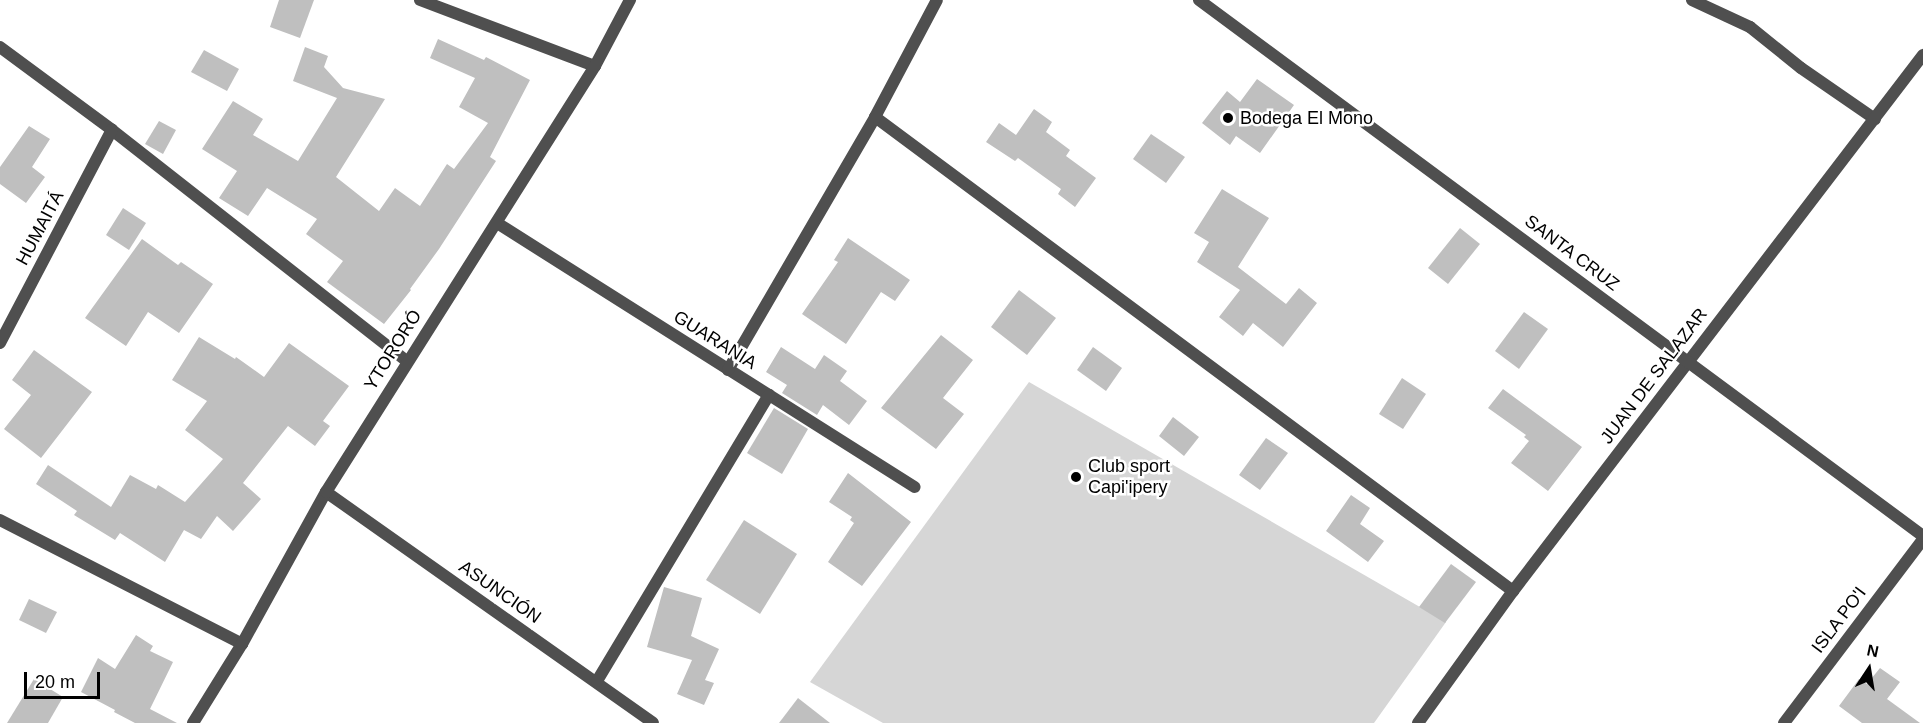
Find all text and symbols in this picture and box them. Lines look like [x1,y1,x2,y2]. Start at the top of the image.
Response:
place label: Bodega El Mono [1240,107,1373,129]
marker: Bodega El Mono [1221,111,1235,125]
street label: HUMAITÁ [11,187,69,269]
street label: SANTA CRUZ [1520,210,1624,296]
street label: JUAN DE SALAZAR [1596,304,1712,448]
street label: YTORORÓ [360,306,426,394]
street label: GUARANIA [669,306,761,374]
place label: Club sport Capi'ipery [1088,456,1170,498]
marker: Club sport Capi'ipery [1069,470,1083,484]
street label: ASUNCIÓN [455,556,545,628]
street label: ISLA PO'I [1807,582,1871,658]
north arrow [1839,639,1899,699]
text: N [1865,641,1880,660]
scale bar [27,660,104,698]
text: 20 m [35,672,75,692]

